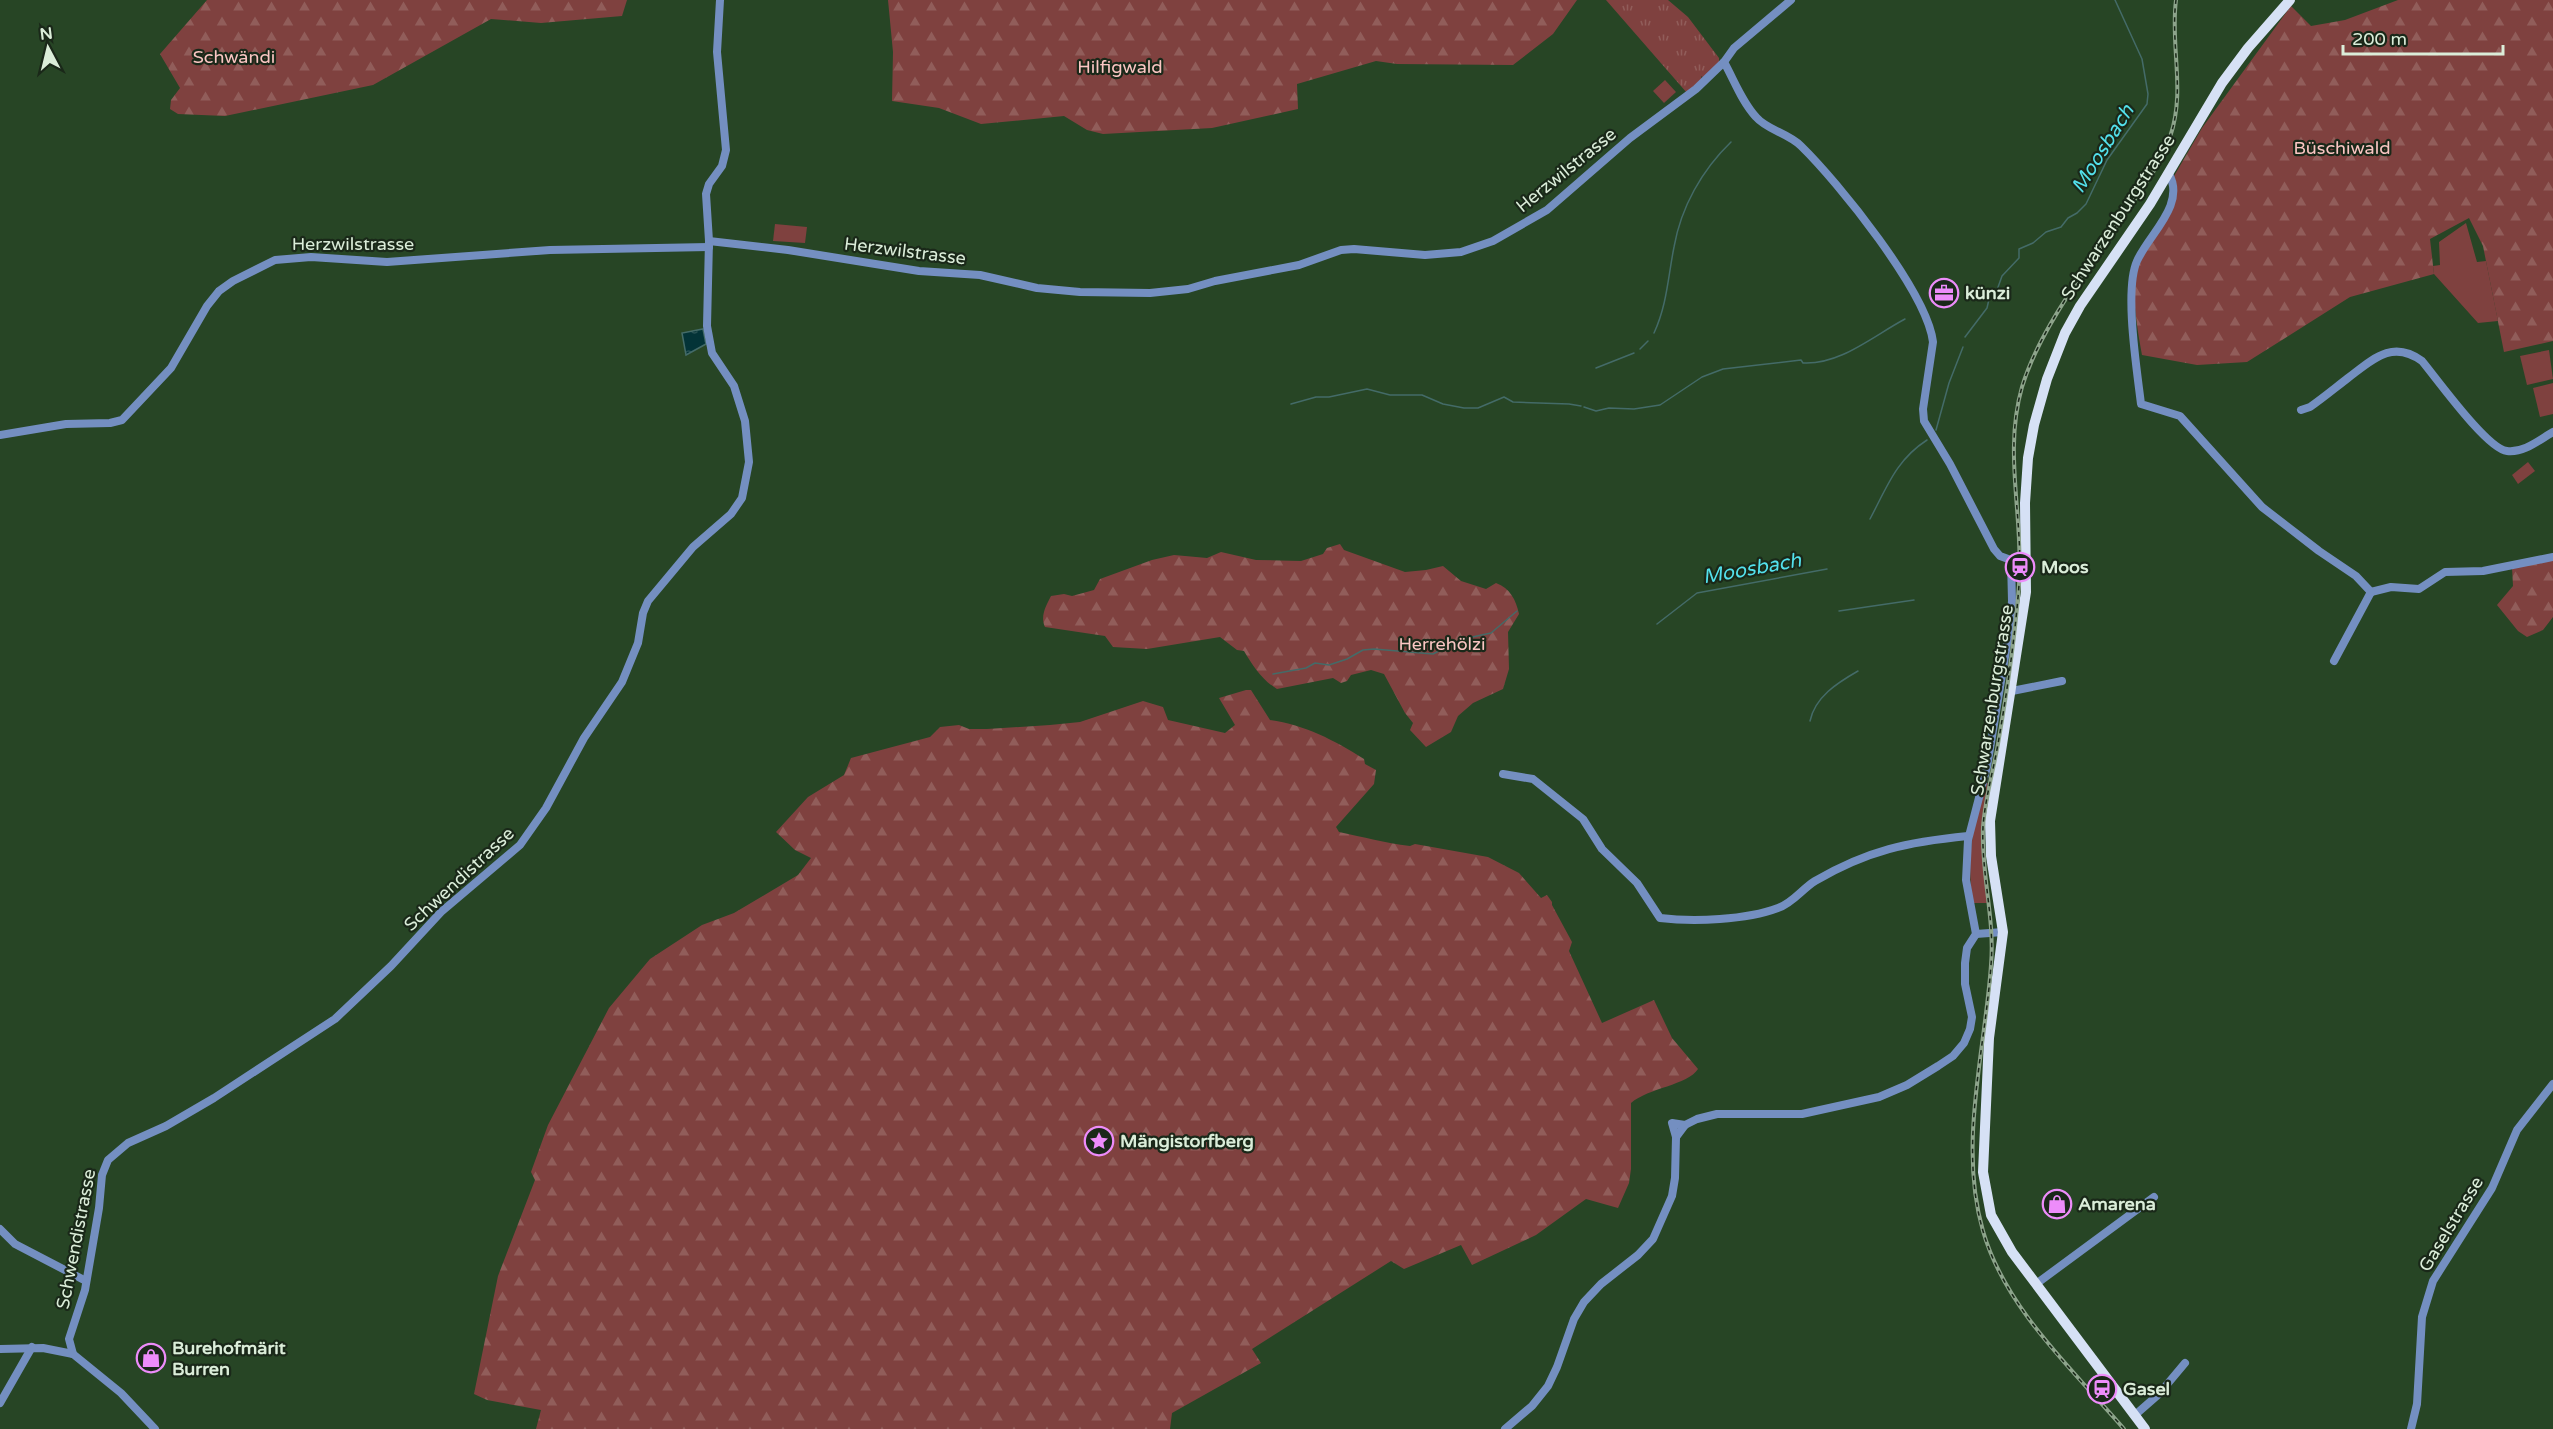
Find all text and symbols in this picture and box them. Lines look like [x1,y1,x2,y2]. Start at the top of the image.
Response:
north arrow [18,18,78,78]
scale bar [2343,18,2504,56]
text: N [39,23,54,45]
text: 200 m [2352,28,2407,50]
park label: Schwändi [193,46,275,68]
park label: Hilfigwald [1077,56,1163,78]
water label: Moosbach [2066,100,2140,198]
street label: Herzwilstrasse [1511,123,1621,217]
street label: Schwarzenburgstrasse [2056,130,2180,304]
park label: Büschiwald [2293,137,2391,159]
street label: Herzwilstrasse [292,233,414,255]
street label: Herzwilstrasse [843,233,967,269]
office icon: künzi [1928,277,1960,309]
place label: künzi [1965,282,2010,304]
water label: Moosbach [1701,548,1804,589]
station icon: Moos [2004,551,2036,583]
place label: Moos [2041,556,2089,578]
street label: Schwarzenburgstrasse [1966,603,2018,797]
park label: Herrehölzi [1398,633,1486,655]
street label: Schwendistrasse [399,822,519,936]
place icon: Mängistorfberg [1083,1125,1115,1157]
place label: Mängistorfberg [1120,1130,1254,1152]
street label: Schwendistrasse [52,1167,100,1311]
street label: Gaselstrasse [2414,1172,2488,1276]
shop icon: Amarena [2041,1188,2073,1220]
place label: Amarena [2078,1193,2156,1215]
place label: Burehofmärit Burren [172,1337,286,1380]
shop icon: Burehofmärit Burren [135,1342,167,1374]
station icon: Gasel [2086,1373,2118,1405]
place label: Gasel [2123,1378,2170,1400]

